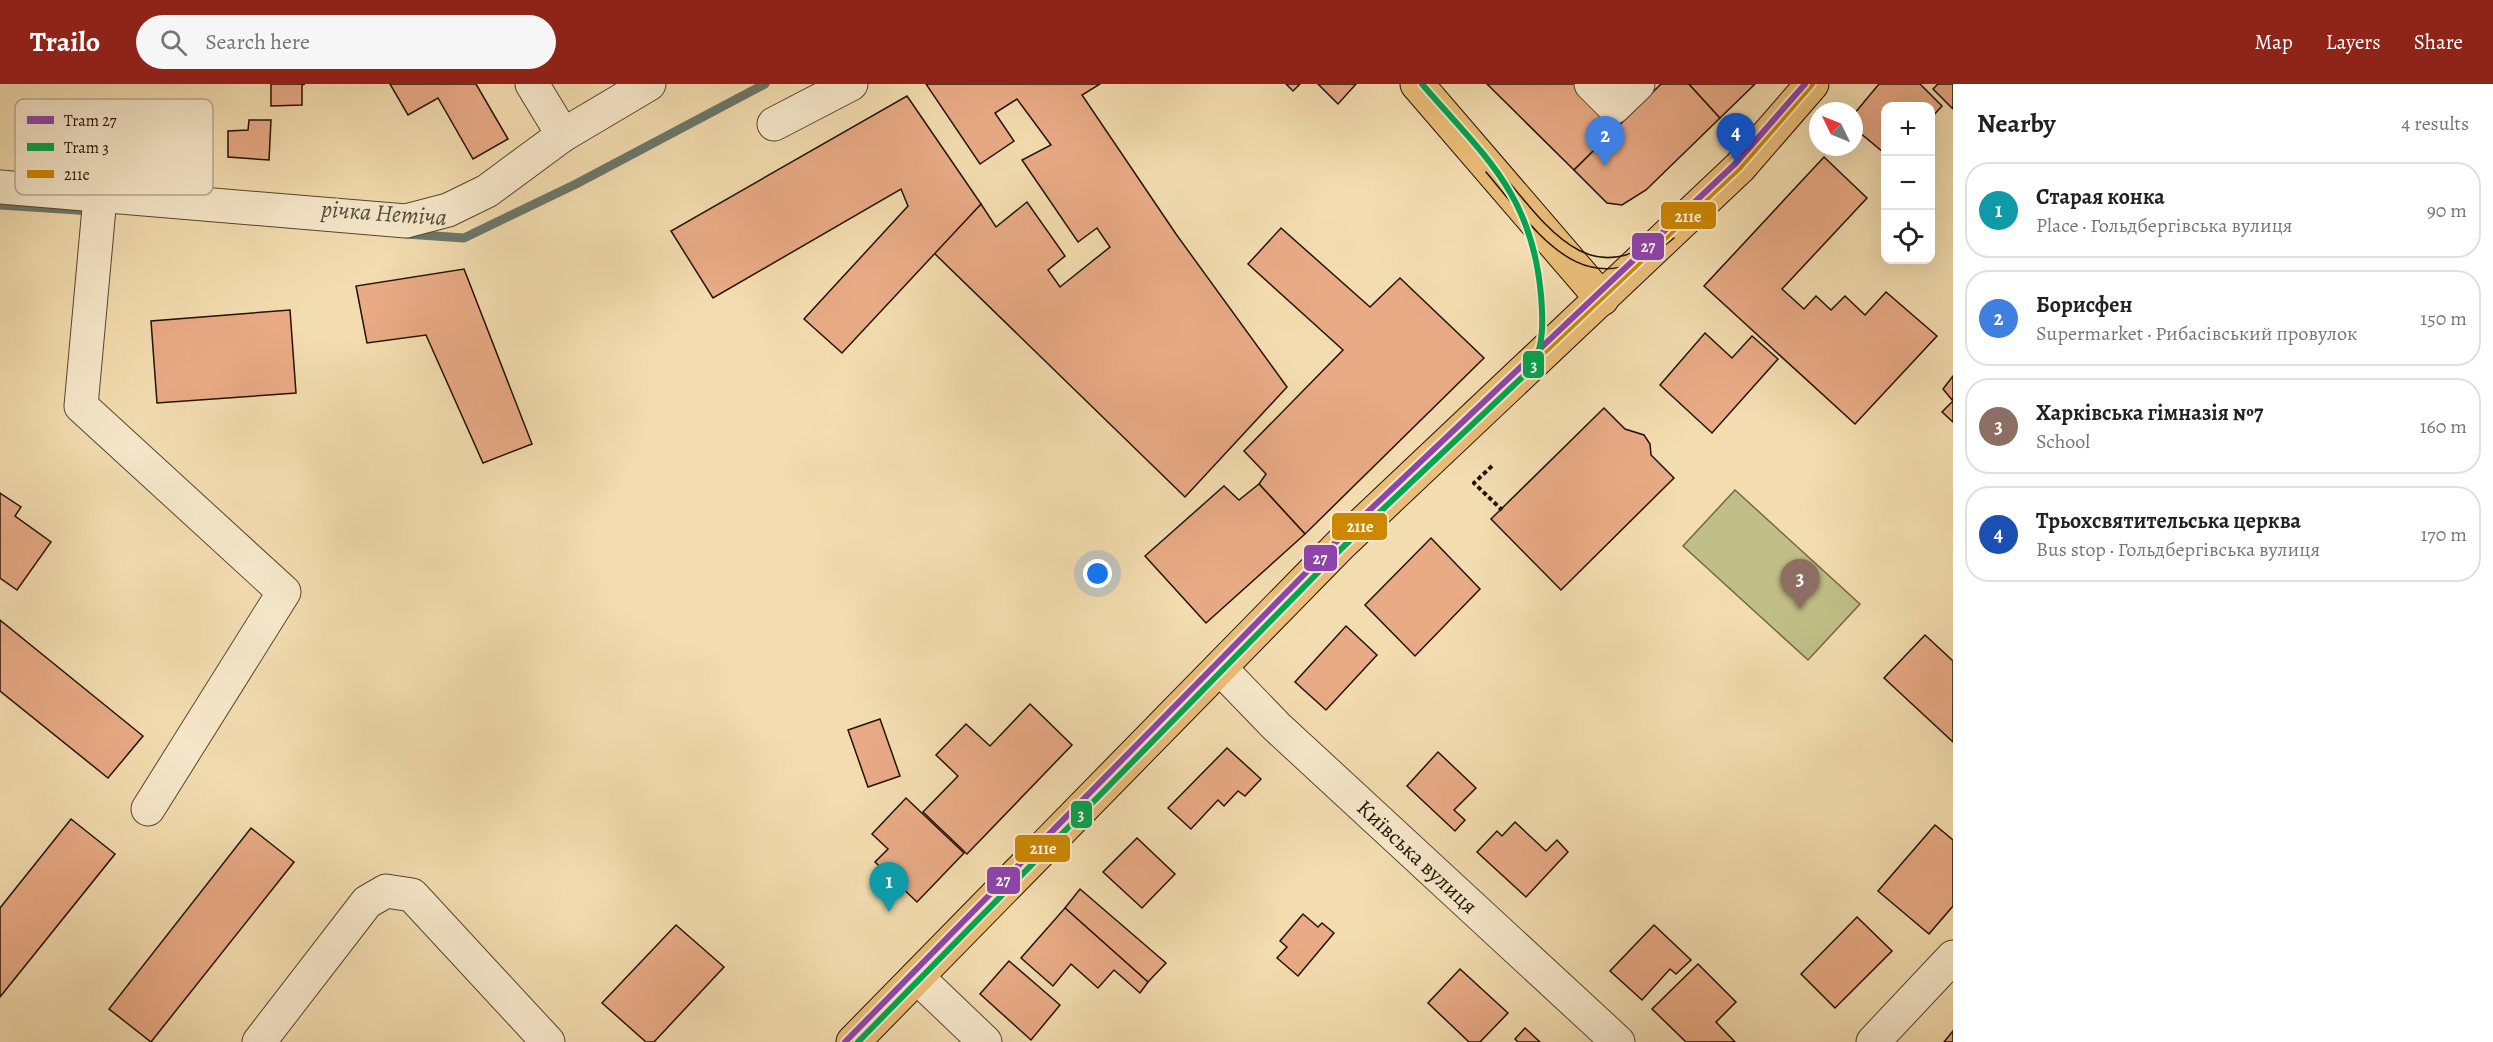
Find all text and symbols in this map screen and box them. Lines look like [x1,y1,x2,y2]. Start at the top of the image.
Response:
search box [136,15,556,69]
text: Trailo [30,23,100,61]
icon: search [157,26,190,59]
text: Search here [205,27,310,57]
text: Map [2254,28,2293,56]
text: Layers [2326,28,2381,56]
text: Share [2414,28,2463,56]
legend [15,99,213,195]
north arrow [1809,102,1863,156]
map controls [1881,102,1935,264]
button: + [1881,102,1935,156]
text: Nearby [1977,106,2056,141]
text: Tram 27 [64,110,117,132]
text: 4 results [2401,110,2469,137]
pin: 4 [1716,113,1756,163]
pin: 2 [1586,116,1624,166]
text: Tram 3 [64,137,109,159]
button: − [1881,156,1935,210]
text: 211е [64,164,90,186]
text: Старая конка [2036,182,2165,212]
water label: річка Нетіча [319,193,448,233]
text: 1 [1995,197,2002,224]
text: 90 m [2427,197,2467,224]
line badge: 211е [1660,201,1717,230]
text: 211е [1675,206,1701,228]
button: locate [1881,210,1935,264]
text: Place · Гольдбергівська вулиця [2036,212,2293,239]
line badge: 27 [1631,232,1665,261]
text: 27 [1641,236,1655,258]
text: Борисфен [2036,290,2132,320]
text: 2 [1994,305,2003,332]
text: 150 m [2420,305,2467,332]
text: Supermarket · Рибасівський провулок [2036,320,2357,347]
line badge: 3 [1522,350,1545,379]
text: 3 [1531,355,1538,377]
text: Харківська гімназія №7 [2036,398,2263,428]
text: 3 [1994,413,2003,440]
text: 160 m [2420,413,2467,440]
text: School [2036,428,2090,455]
text: Трьохсвятительська церква [2036,506,2301,536]
line badge: 211е [1331,512,1388,541]
text: 211е [1347,516,1373,538]
text: 4 [1994,521,2003,548]
text: 170 m [2421,521,2467,548]
text: Bus stop · Гольдбергівська вулиця [2036,536,2320,563]
line badge: 27 [1303,544,1338,572]
text: 27 [1313,548,1327,570]
your location [1083,559,1112,588]
pin: 3 [1780,560,1820,609]
street label: Київська вулиця [1350,793,1484,921]
line badge: 3 [1070,800,1093,829]
text: 3 [1078,804,1085,826]
line badge: 211е [1014,834,1071,863]
text: 211е [1030,838,1056,860]
pin: 1 [870,862,908,912]
line badge: 27 [986,866,1021,895]
text: 27 [996,870,1010,892]

